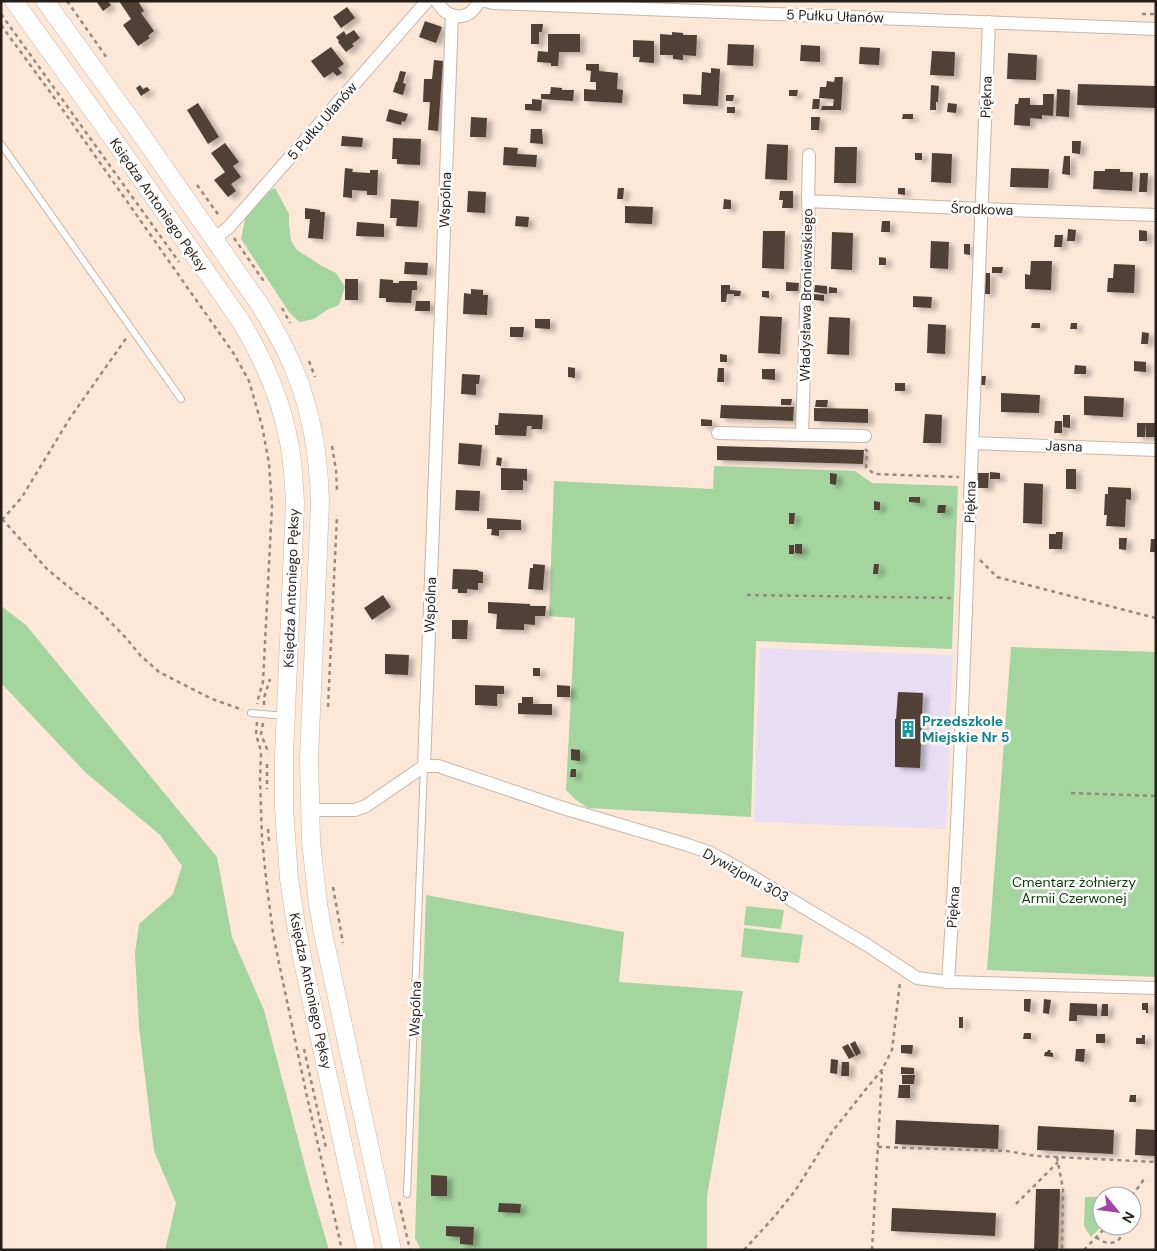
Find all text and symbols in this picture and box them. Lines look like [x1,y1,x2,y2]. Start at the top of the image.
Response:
street label: 5 Pułku Ułanów [786,5,884,27]
street label: Piękna [976,76,996,118]
street label: 5 Pułku Ułanów [283,78,361,164]
street label: Księdza Antoniego Pęksy [106,134,212,276]
street label: Wspólna [435,172,455,228]
street label: Środkowa [950,199,1014,219]
street label: Władysława Broniewskiego [795,208,817,382]
street label: Jasna [1045,436,1083,456]
street label: Piękna [960,481,980,523]
street label: Księdza Antoniego Pęksy [279,508,303,668]
street label: Wspólna [420,577,440,633]
place label: Przedszkole Miejskie Nr 5 [922,712,1010,746]
building icon: Przedszkole Miejskie Nr 5 [898,719,918,739]
street label: Dywizjonu 303 [700,844,792,906]
park label: Cmentarz żołnierzy Armii Czerwonej [1012,873,1136,907]
street label: Piękna [943,885,963,929]
street label: Księdza Antoniego Pęksy [286,911,336,1071]
street label: Wspólna [405,981,425,1037]
north arrow [1092,1186,1142,1236]
text: N [1118,1208,1139,1226]

